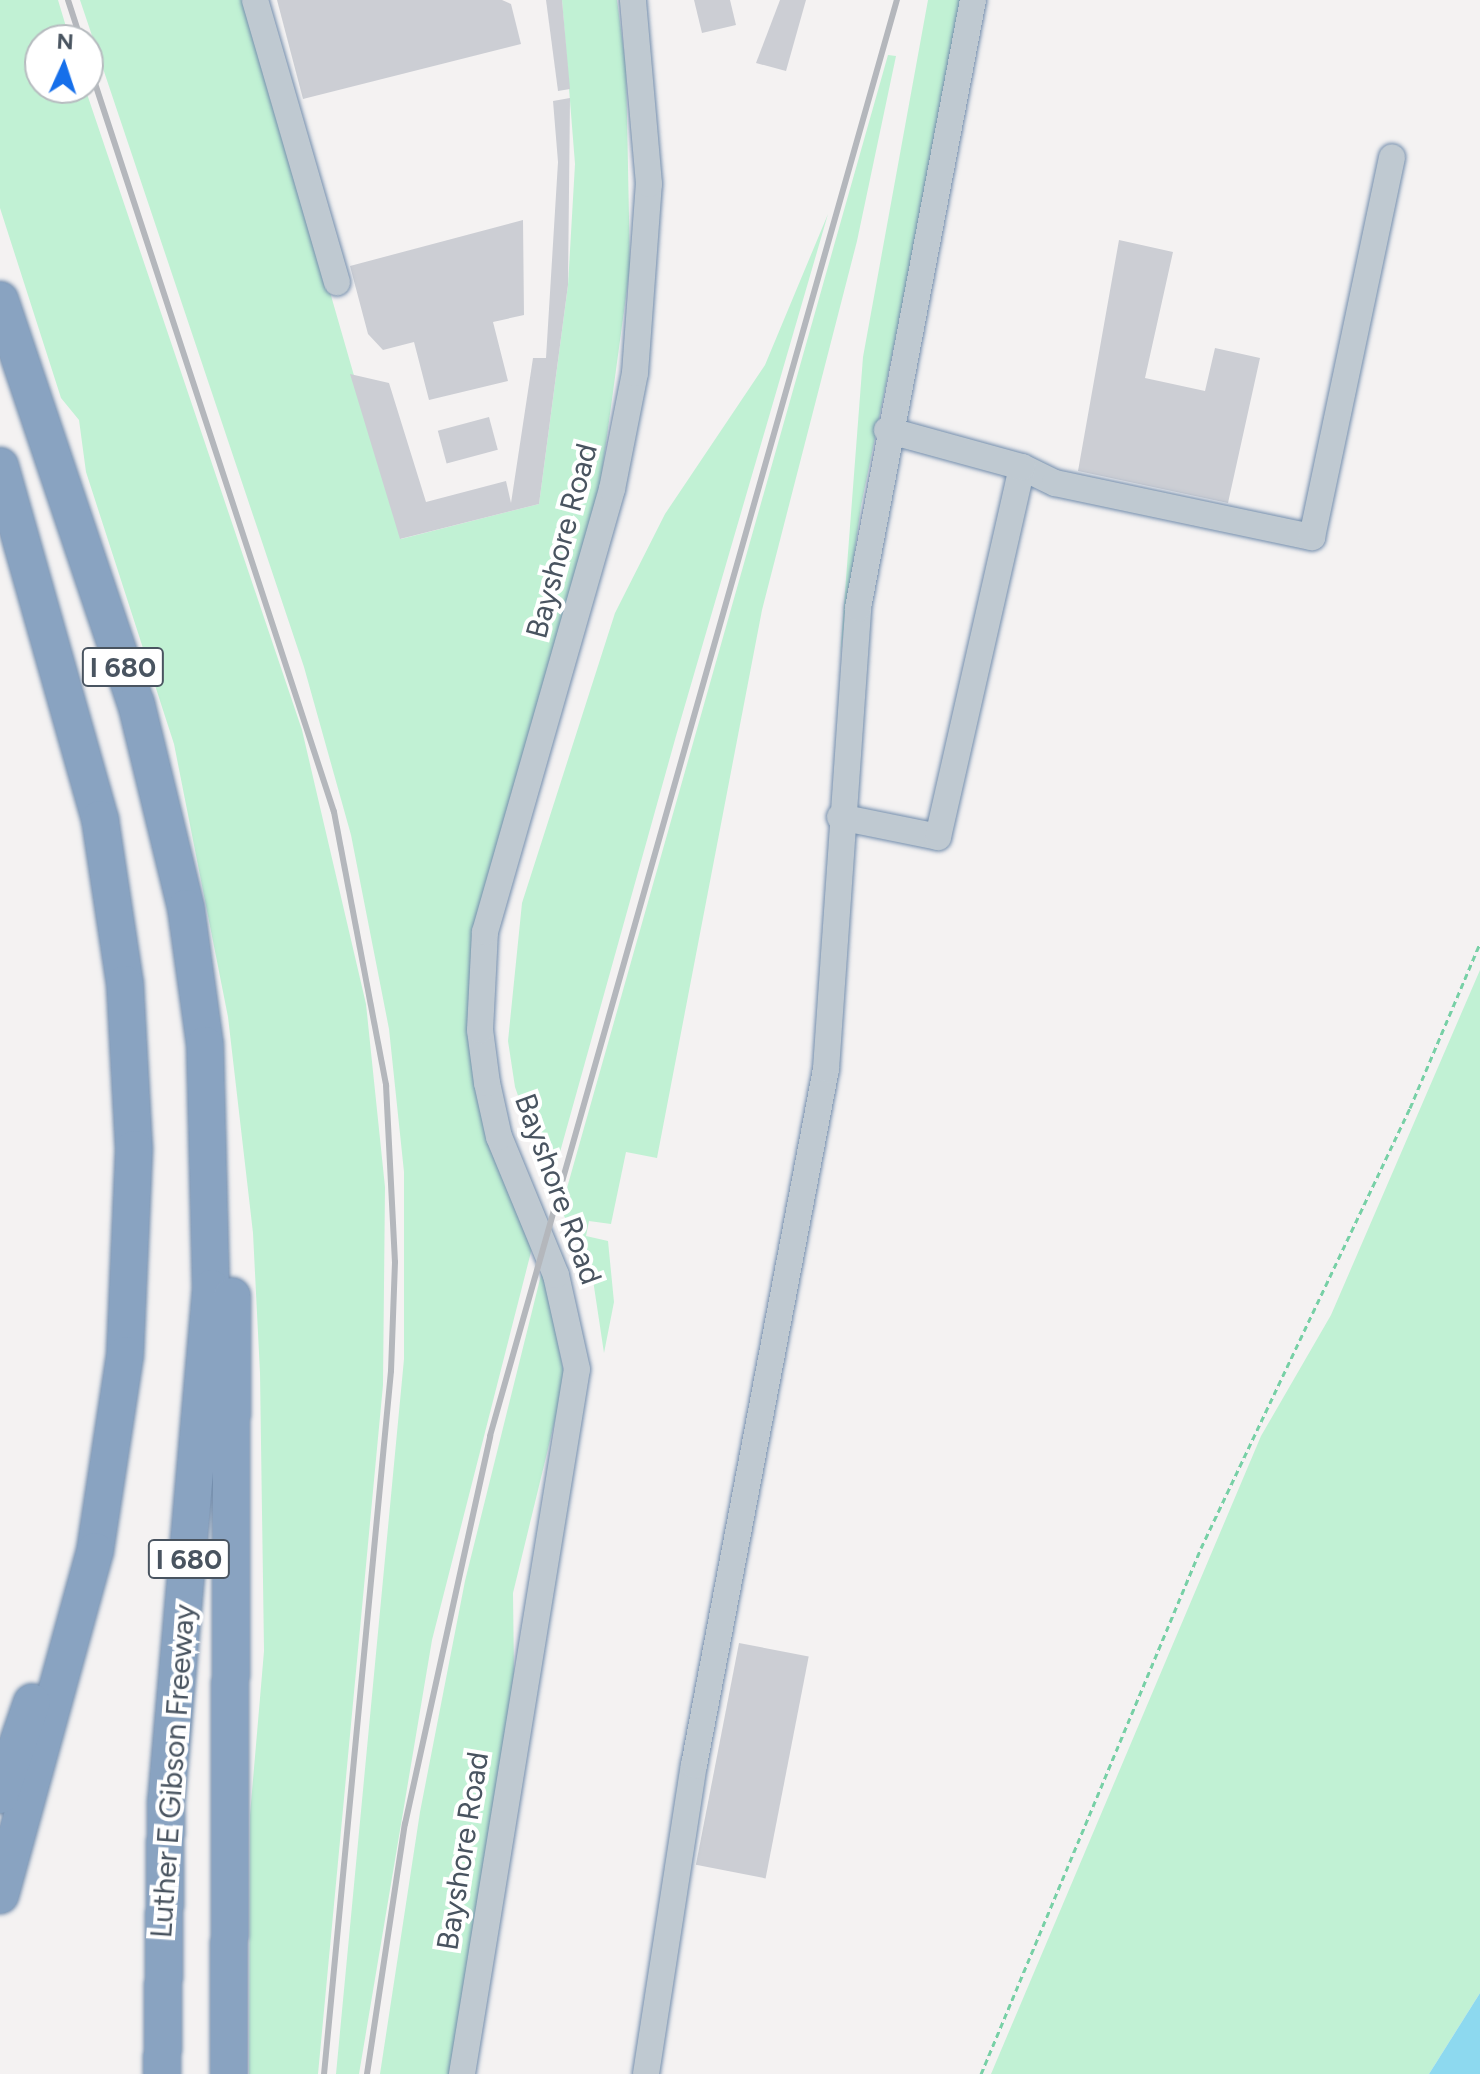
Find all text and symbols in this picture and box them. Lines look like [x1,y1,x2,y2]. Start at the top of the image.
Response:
north arrow [24,24,104,104]
text: N [56,28,74,55]
street label: Bayshore Road [519,440,605,642]
road number: I 680 [81,643,165,691]
street label: Bayshore Road [507,1089,609,1289]
road number: I 680 [147,1535,231,1583]
street label: Luther E Gibson Freeway [143,1603,203,1939]
street label: Bayshore Road [430,1749,496,1953]

